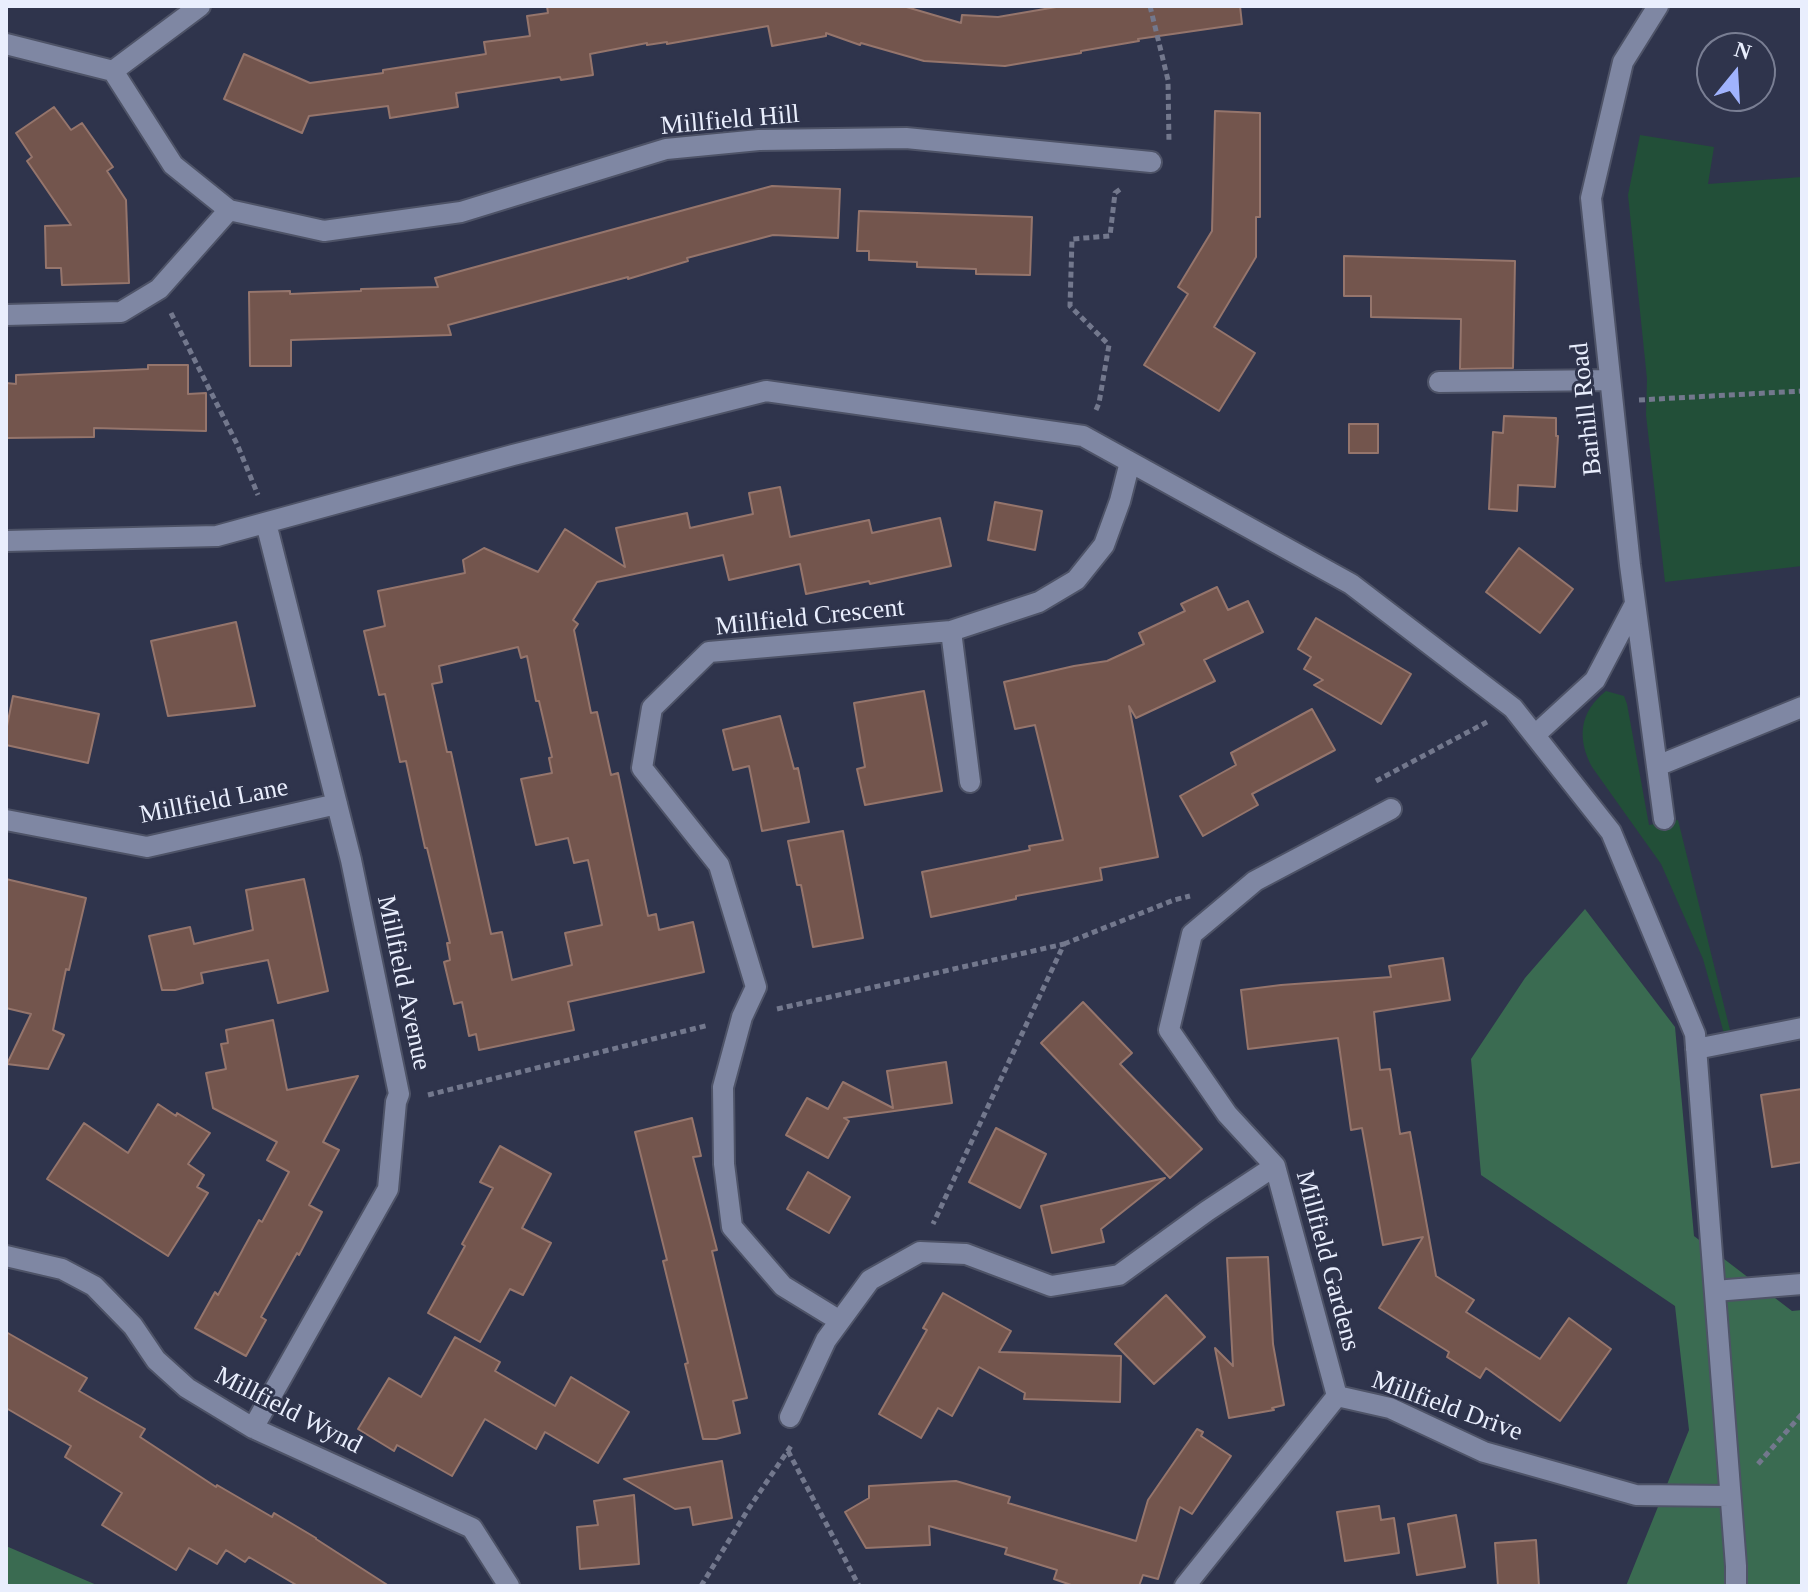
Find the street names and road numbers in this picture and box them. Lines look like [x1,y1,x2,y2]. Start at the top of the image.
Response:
street label: Millfield Hill [659,99,801,143]
street label: Barhill Road [1565,341,1609,477]
street label: Millfield Crescent [714,593,906,643]
street label: Millfield Lane [137,772,291,832]
street label: Millfield Avenue [369,893,437,1073]
street label: Millfield Gardens [1288,1167,1366,1355]
street label: Millfield Wynd [209,1361,367,1461]
street label: Millfield Drive [1367,1365,1527,1449]

